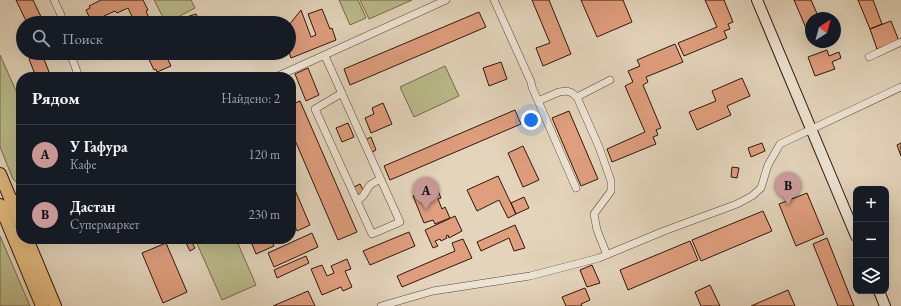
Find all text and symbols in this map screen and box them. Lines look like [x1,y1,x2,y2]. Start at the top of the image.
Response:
north arrow [805,12,841,48]
search box [16,16,296,60]
icon: search [30,27,52,49]
text: Поиск [62,29,103,48]
text: Рядом [32,87,80,109]
text: Найдено: 2 [221,90,280,107]
your location [521,110,541,130]
text: У Гафура [70,137,128,156]
text: A [40,146,50,163]
text: 120 m [249,146,280,163]
text: Кафе [70,156,96,173]
pin: B [775,172,801,205]
pin: A [413,177,439,210]
map controls [853,186,889,294]
button: + [853,186,889,222]
text: Дастан [70,197,115,216]
text: B [41,206,49,223]
text: 230 m [249,206,280,223]
text: Супермаркет [70,216,140,233]
button: − [853,222,889,258]
button: layers [853,258,889,294]

